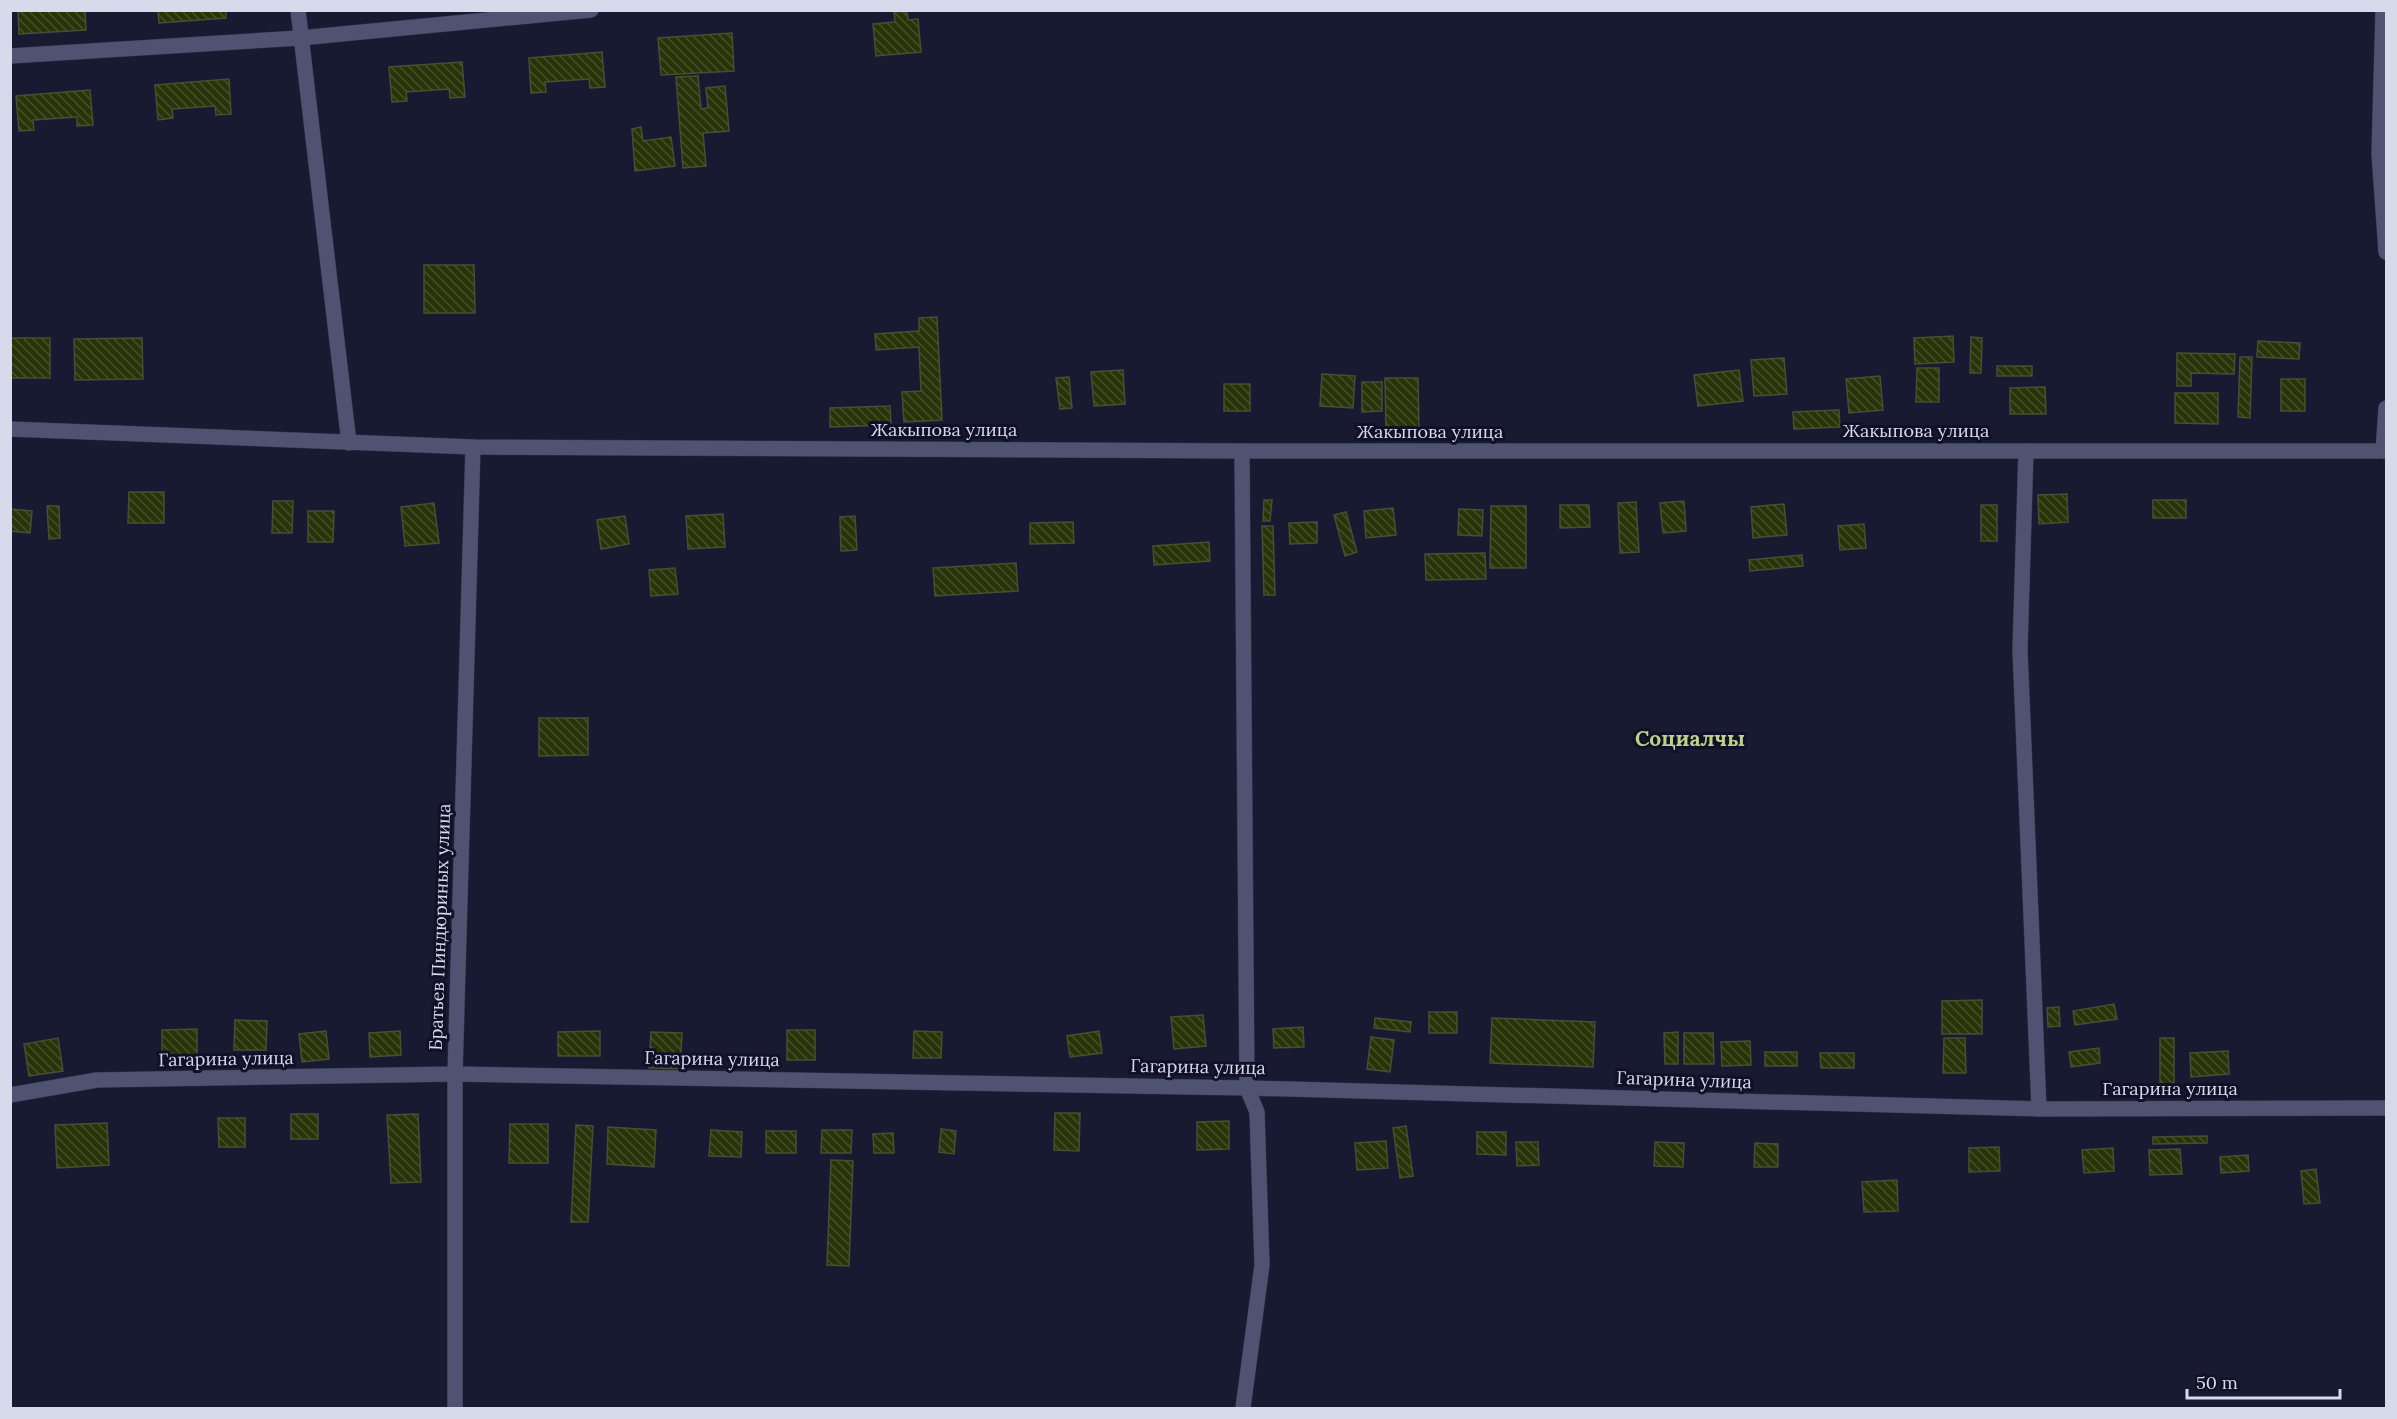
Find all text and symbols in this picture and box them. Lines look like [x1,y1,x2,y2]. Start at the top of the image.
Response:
street label: Жакыпова улица [871,418,1017,441]
street label: Жакыпова улица [1843,419,1989,442]
street label: Жакыпова улица [1357,420,1503,443]
district label: Социалчы [1635,725,1745,752]
street label: Братьев Пиндюриных улица [424,803,455,1051]
street label: Гагарина улица [158,1046,294,1071]
street label: Гагарина улица [644,1046,780,1071]
street label: Гагарина улица [1130,1054,1266,1079]
street label: Гагарина улица [1616,1066,1752,1093]
street label: Гагарина улица [2102,1077,2238,1100]
scale bar [2187,1362,2340,1400]
text: 50 m [2196,1371,2238,1394]

